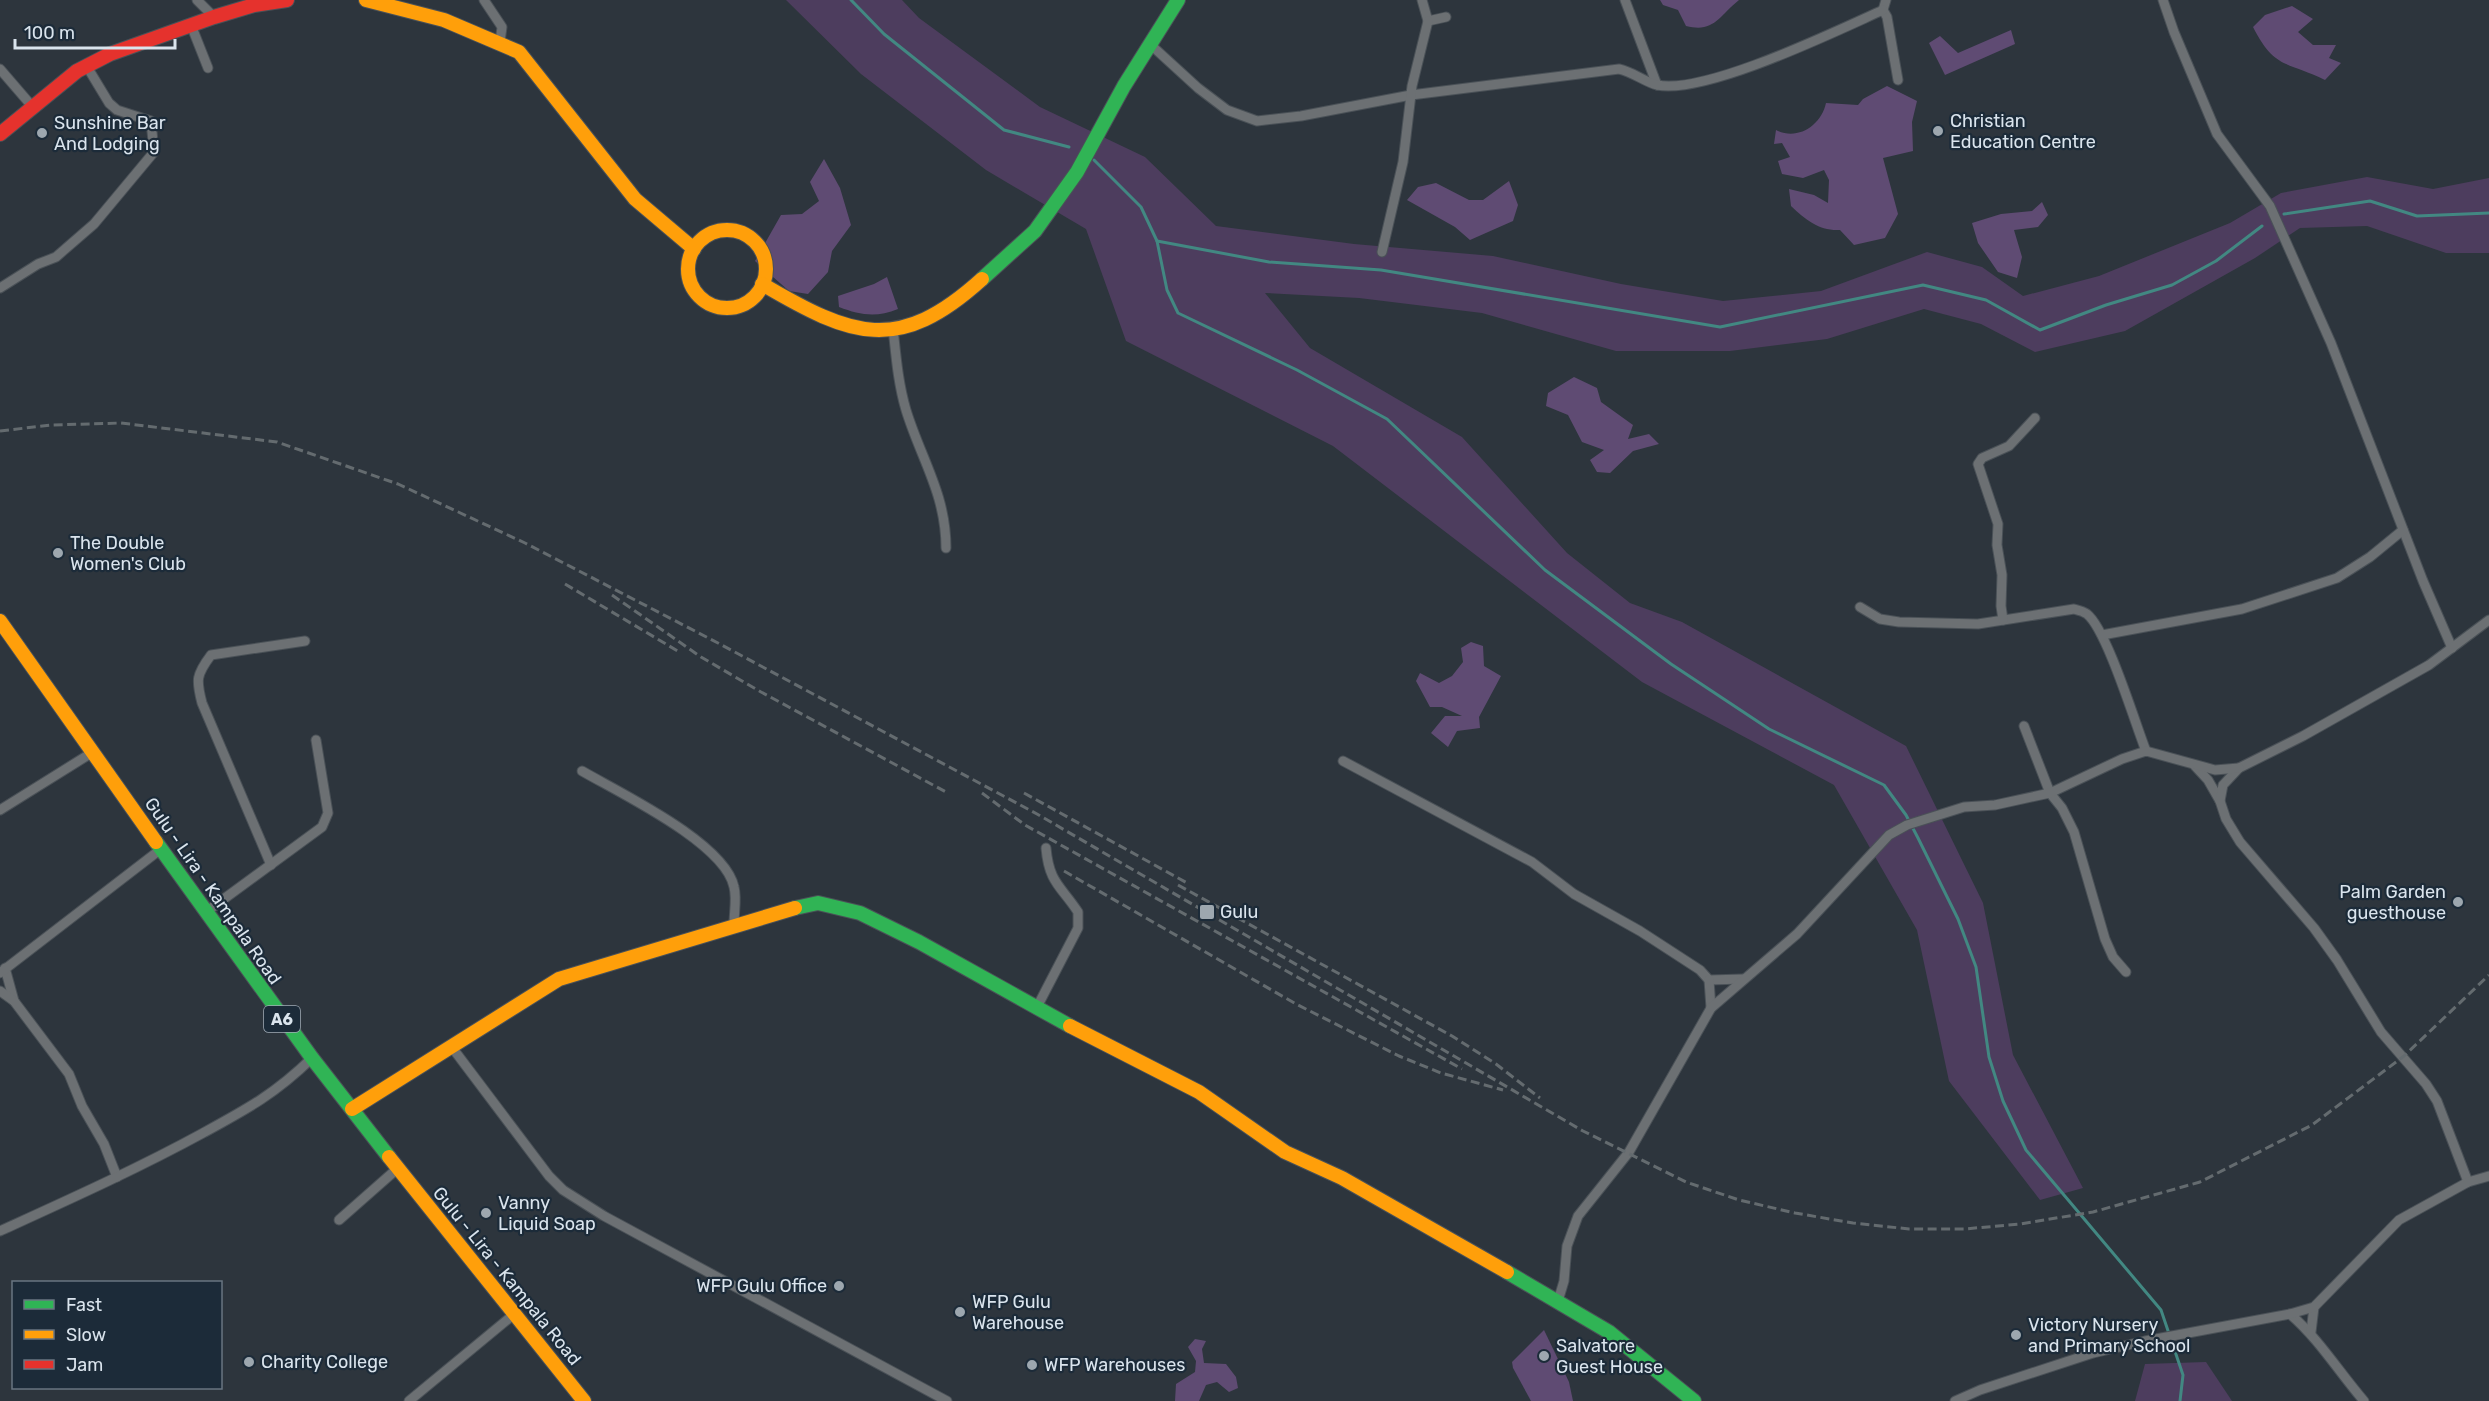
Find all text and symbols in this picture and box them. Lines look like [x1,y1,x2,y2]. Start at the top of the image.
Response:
scale bar [15,12,176,50]
text: 100 m [24,22,75,44]
place label: Christian Education Centre [1950,110,2096,153]
place label: Sunshine Bar And Lodging [54,112,166,155]
marker: Christian Education Centre [1931,124,1945,138]
marker: Sunshine Bar And Lodging [35,126,49,140]
place label: The Double Women's Club [70,532,186,575]
marker: The Double Women's Club [51,546,65,560]
street label: Gulu - Lira - Kampala Road [140,793,286,989]
place label: Palm Garden guesthouse [2339,881,2446,924]
marker: Palm Garden guesthouse [2451,895,2465,909]
place label: Gulu [1220,901,1258,923]
marker: Gulu [1198,903,1216,921]
road number: A6 [264,1006,300,1032]
street label: Gulu - Lira - Kampala Road [428,1182,586,1370]
place label: Vanny Liquid Soap [498,1192,596,1235]
marker: Vanny Liquid Soap [479,1206,493,1220]
place label: WFP Gulu Office [696,1275,827,1297]
marker: WFP Gulu Office [832,1279,846,1293]
legend [12,1281,222,1389]
place label: WFP Gulu Warehouse [972,1291,1064,1334]
text: Fast [66,1294,102,1316]
marker: WFP Gulu Warehouse [953,1305,967,1319]
place label: Victory Nursery and Primary School [2028,1314,2191,1357]
text: Slow [66,1324,106,1346]
marker: Victory Nursery and Primary School [2009,1328,2023,1342]
place label: Salvatore Guest House [1556,1335,1663,1378]
marker: Salvatore Guest House [1537,1349,1551,1363]
place label: Charity College [261,1351,388,1373]
text: Jam [66,1354,103,1376]
place label: WFP Warehouses [1044,1354,1185,1376]
marker: Charity College [242,1355,256,1369]
marker: WFP Warehouses [1025,1358,1039,1372]

